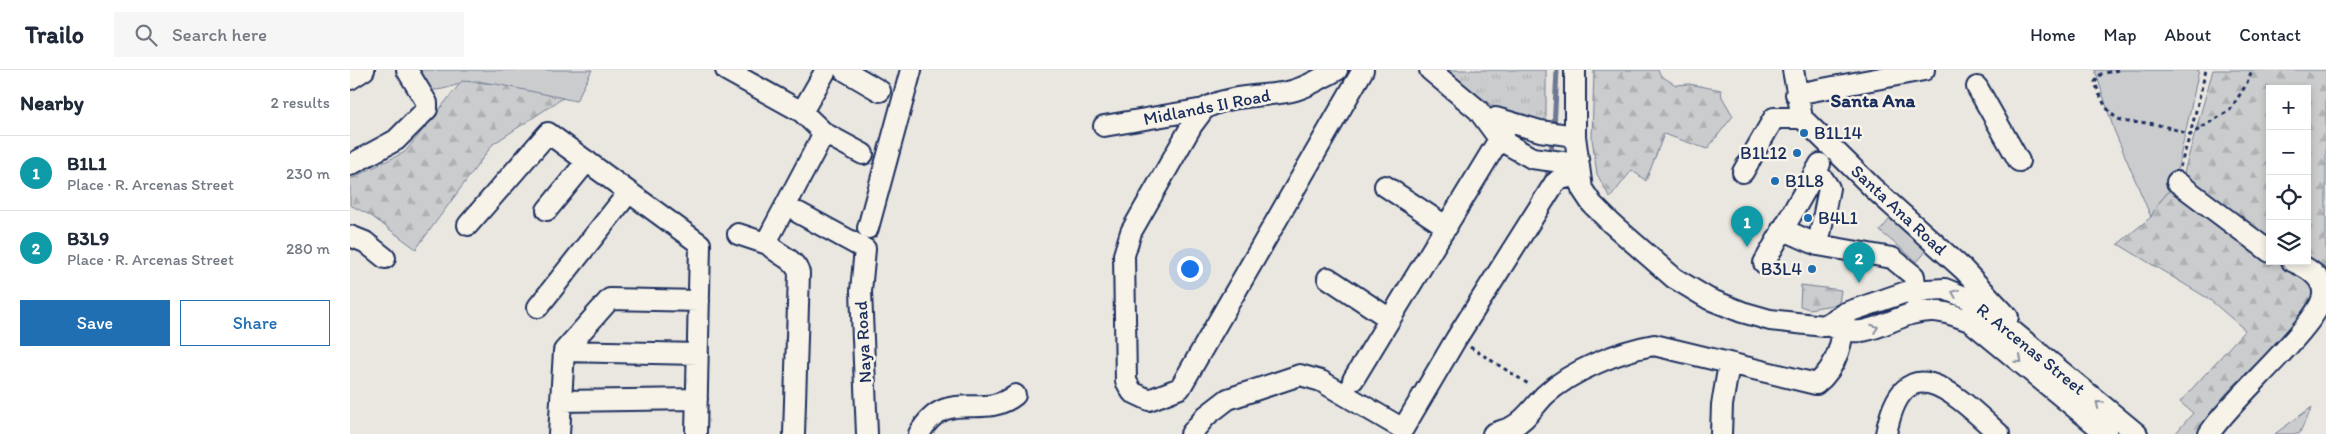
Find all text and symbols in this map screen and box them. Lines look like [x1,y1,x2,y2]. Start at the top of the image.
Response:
search box [114,12,464,57]
text: Trailo [25,20,84,49]
icon: search [132,21,160,49]
text: Search here [172,23,267,46]
text: Home [2030,24,2076,46]
text: Map [2104,24,2137,46]
text: About [2165,24,2211,46]
text: Contact [2239,24,2301,46]
street label: Midlands II Road [1142,84,1273,130]
map controls [2266,85,2311,265]
button: + [2266,85,2311,130]
district label: Santa Ana [1831,89,1916,112]
text: Nearby [20,90,84,115]
text: 2 results [270,93,330,112]
place label: B1L14 [1814,122,1862,144]
marker: B1L14 [1798,127,1810,139]
button: − [2266,130,2311,175]
place label: B1L12 [1740,142,1788,164]
marker: B1L12 [1791,147,1803,159]
text: B1L1 [67,152,107,175]
street label: Santa Ana Road [1846,160,1952,260]
text: 1 [32,164,40,183]
text: 230 m [286,164,330,183]
place label: B1L8 [1785,170,1824,192]
text: Place · R. Arcenas Street [67,175,234,194]
marker: B1L8 [1769,175,1781,187]
button: locate [2266,175,2311,220]
pin: 1 [1731,206,1763,247]
place label: B4L1 [1818,207,1858,229]
marker: B4L1 [1802,212,1814,224]
button: layers [2266,220,2311,265]
text: B3L9 [67,227,109,250]
text: 2 [32,239,40,258]
text: 280 m [286,239,330,258]
pin: 2 [1843,242,1875,283]
text: Place · R. Arcenas Street [67,250,234,269]
your location [1177,256,1203,282]
place label: B3L4 [1761,258,1802,280]
marker: B3L4 [1806,263,1818,275]
one-way arrow [1951,289,1960,299]
street label: R. Arcenas Street [1972,298,2090,400]
button: Save [20,300,170,346]
button: Share [180,300,330,346]
street label: Naya Road [850,300,876,384]
one-way arrow [1870,324,1878,334]
one-way arrow [2013,355,2022,364]
one-way arrow [2096,401,2105,409]

